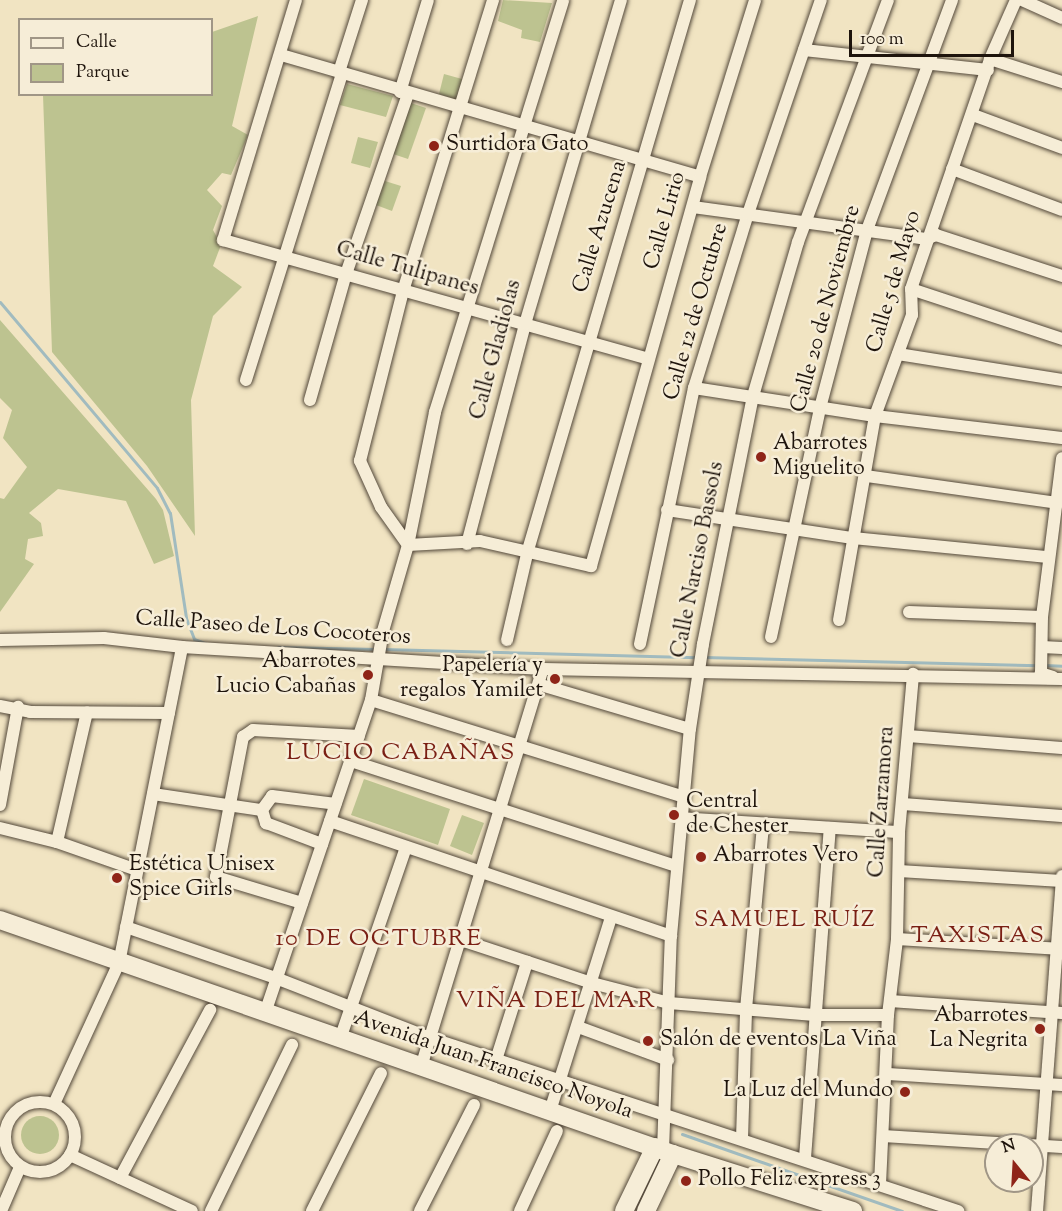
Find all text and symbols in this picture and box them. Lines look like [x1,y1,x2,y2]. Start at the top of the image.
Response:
legend [18,18,213,96]
scale bar [852,18,1017,56]
text: 100 m [860,27,904,53]
text: Calle [76,30,117,56]
text: Parque [76,60,129,86]
place label: Surtidora Gato [446,133,588,159]
marker: Surtidora Gato [427,139,441,153]
street label: Calle Azucena [568,158,634,296]
street label: Calle Lirio [639,169,693,273]
street label: Calle 20 de Noviembre [787,203,867,415]
street label: Calle 5 de Mayo [862,208,928,356]
street label: Calle 12 de Octubre [659,220,735,404]
street label: Calle Tulipanes [333,237,481,303]
street label: Calle Gladiolas [466,277,528,423]
place label: Abarrotes Miguelito [773,431,867,482]
marker: Abarrotes Miguelito [754,450,768,464]
street label: Calle Narciso Bassols [667,459,731,661]
street label: Calle Paseo de Los Cocoteros [134,606,412,652]
place label: Abarrotes Lucio Cabañas [216,649,356,700]
place label: Papelería y regalos Yamilet [400,653,543,704]
marker: Abarrotes Lucio Cabañas [361,668,375,682]
marker: Papelería y regalos Yamilet [548,672,562,686]
street label: Calle Zarzamora [865,725,901,879]
district label: LUCIO CABAÑAS [286,740,516,768]
place label: Central de Chester [686,789,789,840]
marker: Central de Chester [667,808,681,822]
place label: Abarrotes Vero [713,844,858,870]
marker: Abarrotes Vero [694,850,708,864]
place label: Estética Unisex Spice Girls [129,852,275,903]
marker: Estética Unisex Spice Girls [110,871,124,885]
district label: SAMUEL RUÍZ [694,907,876,935]
district label: TAXISTAS [911,923,1045,951]
district label: 10 DE OCTUBRE [276,926,482,954]
district label: VIÑA DEL MAR [456,988,656,1016]
place label: Abarrotes La Negrita [930,1003,1028,1054]
street label: Avenida Juan Francisco Noyola [350,1006,636,1126]
marker: Abarrotes La Negrita [1033,1022,1047,1036]
place label: Salón de eventos La Viña [660,1028,897,1054]
marker: Salón de eventos La Viña [641,1034,655,1048]
place label: La Luz del Mundo [723,1079,893,1105]
marker: La Luz del Mundo [898,1085,912,1099]
north arrow [984,1133,1044,1193]
text: N [999,1134,1019,1160]
place label: Pollo Feliz express 3 [698,1168,881,1194]
marker: Pollo Feliz express 3 [679,1174,693,1188]

